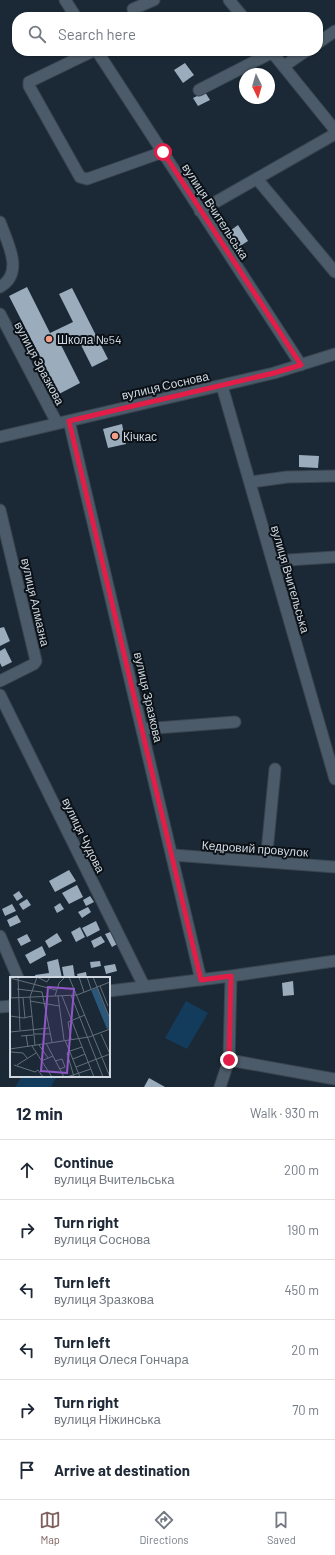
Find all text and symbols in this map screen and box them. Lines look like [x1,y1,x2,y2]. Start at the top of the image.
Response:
search box [12,12,323,56]
icon: search [26,23,48,45]
text: Search here [58,25,136,43]
north arrow [239,68,275,104]
route start [154,143,172,161]
street label: вулиця Вчительська [179,161,252,262]
street label: вулиця Зразкова [11,319,68,408]
place label: Школа №54 [57,332,122,346]
marker: Школа №54 [44,334,54,344]
street label: вулиця Соснова [120,368,210,403]
place label: Кічкас [123,429,157,443]
marker: Кічкас [110,431,120,441]
street label: вулиця Вчительська [268,524,313,635]
street label: вулиця Алмазна [18,557,53,648]
street label: вулиця Зразкова [131,650,166,744]
street label: вулиця Чудова [59,795,108,875]
street label: Кедровий провулок [201,837,309,860]
inset map [10,977,110,1077]
route end [220,1051,238,1069]
text: 12 min [16,1103,63,1123]
text: Walk · 930 m [250,1105,319,1121]
text: Continue [54,1153,114,1171]
icon: ahead [16,1159,38,1181]
text: 200 m [284,1162,319,1178]
text: вулиця Вчительська [54,1171,174,1187]
text: Turn right [54,1213,119,1231]
icon: right [16,1219,38,1241]
text: 190 m [287,1222,319,1238]
text: вулиця Соснова [54,1231,150,1247]
text: Turn left [54,1273,110,1291]
icon: left [16,1279,38,1301]
text: 450 m [284,1282,319,1298]
text: вулиця Зразкова [54,1291,154,1307]
text: Turn left [54,1333,110,1351]
icon: left [16,1339,38,1361]
text: 20 m [291,1342,319,1358]
text: вулиця Олеся Гончара [54,1351,189,1367]
text: Turn right [54,1393,119,1411]
icon: right [16,1399,38,1421]
text: 70 m [292,1402,319,1418]
text: вулиця Ніжинська [54,1411,161,1427]
icon: arrive [16,1459,38,1481]
text: Arrive at destination [54,1461,190,1479]
tab: Map [39,1509,61,1546]
tab: Directions [139,1509,189,1546]
tab: Saved [267,1509,296,1546]

